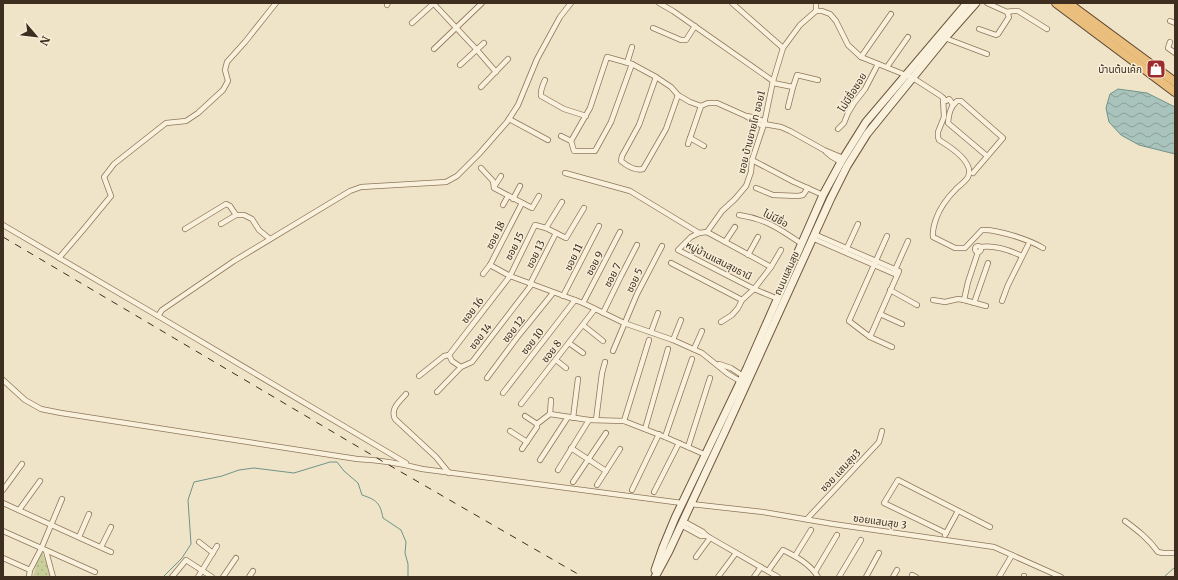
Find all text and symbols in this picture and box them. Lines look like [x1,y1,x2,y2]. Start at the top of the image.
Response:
north arrow [16,16,56,56]
text: N [36,34,53,48]
shop icon: บ้านต้นเค้ก [1145,58,1167,80]
place label: บ้านต้นเค้ก [1098,63,1142,76]
street label: ไม่มีชื่อซอย [834,70,870,115]
street label: ซอย บ้านยายโท ซอย1 [735,89,768,175]
street label: ไม่มีชื่อ [760,205,791,230]
street label: ซอย 18 [483,219,508,251]
street label: ซอย 15 [502,230,527,262]
street label: ซอย 13 [523,238,548,270]
street label: หมู่บ้านแสนสุขธานี [684,238,754,283]
street label: ซอย 11 [561,241,586,273]
street label: ซอย 9 [583,249,606,278]
street label: ถนนแสนสุข [771,249,802,297]
street label: ซอย 7 [601,261,624,289]
street label: ซอย 5 [623,266,646,295]
street label: ซอย 16 [458,294,487,326]
street label: ซอย 12 [499,313,528,345]
street label: ซอย 14 [466,321,495,352]
street label: ซอย 10 [518,325,547,357]
street label: ซอย 8 [538,337,564,365]
street label: ซอย แสนสุข3 [817,446,864,495]
street label: ซอยแสนสุข 3 [852,511,908,532]

